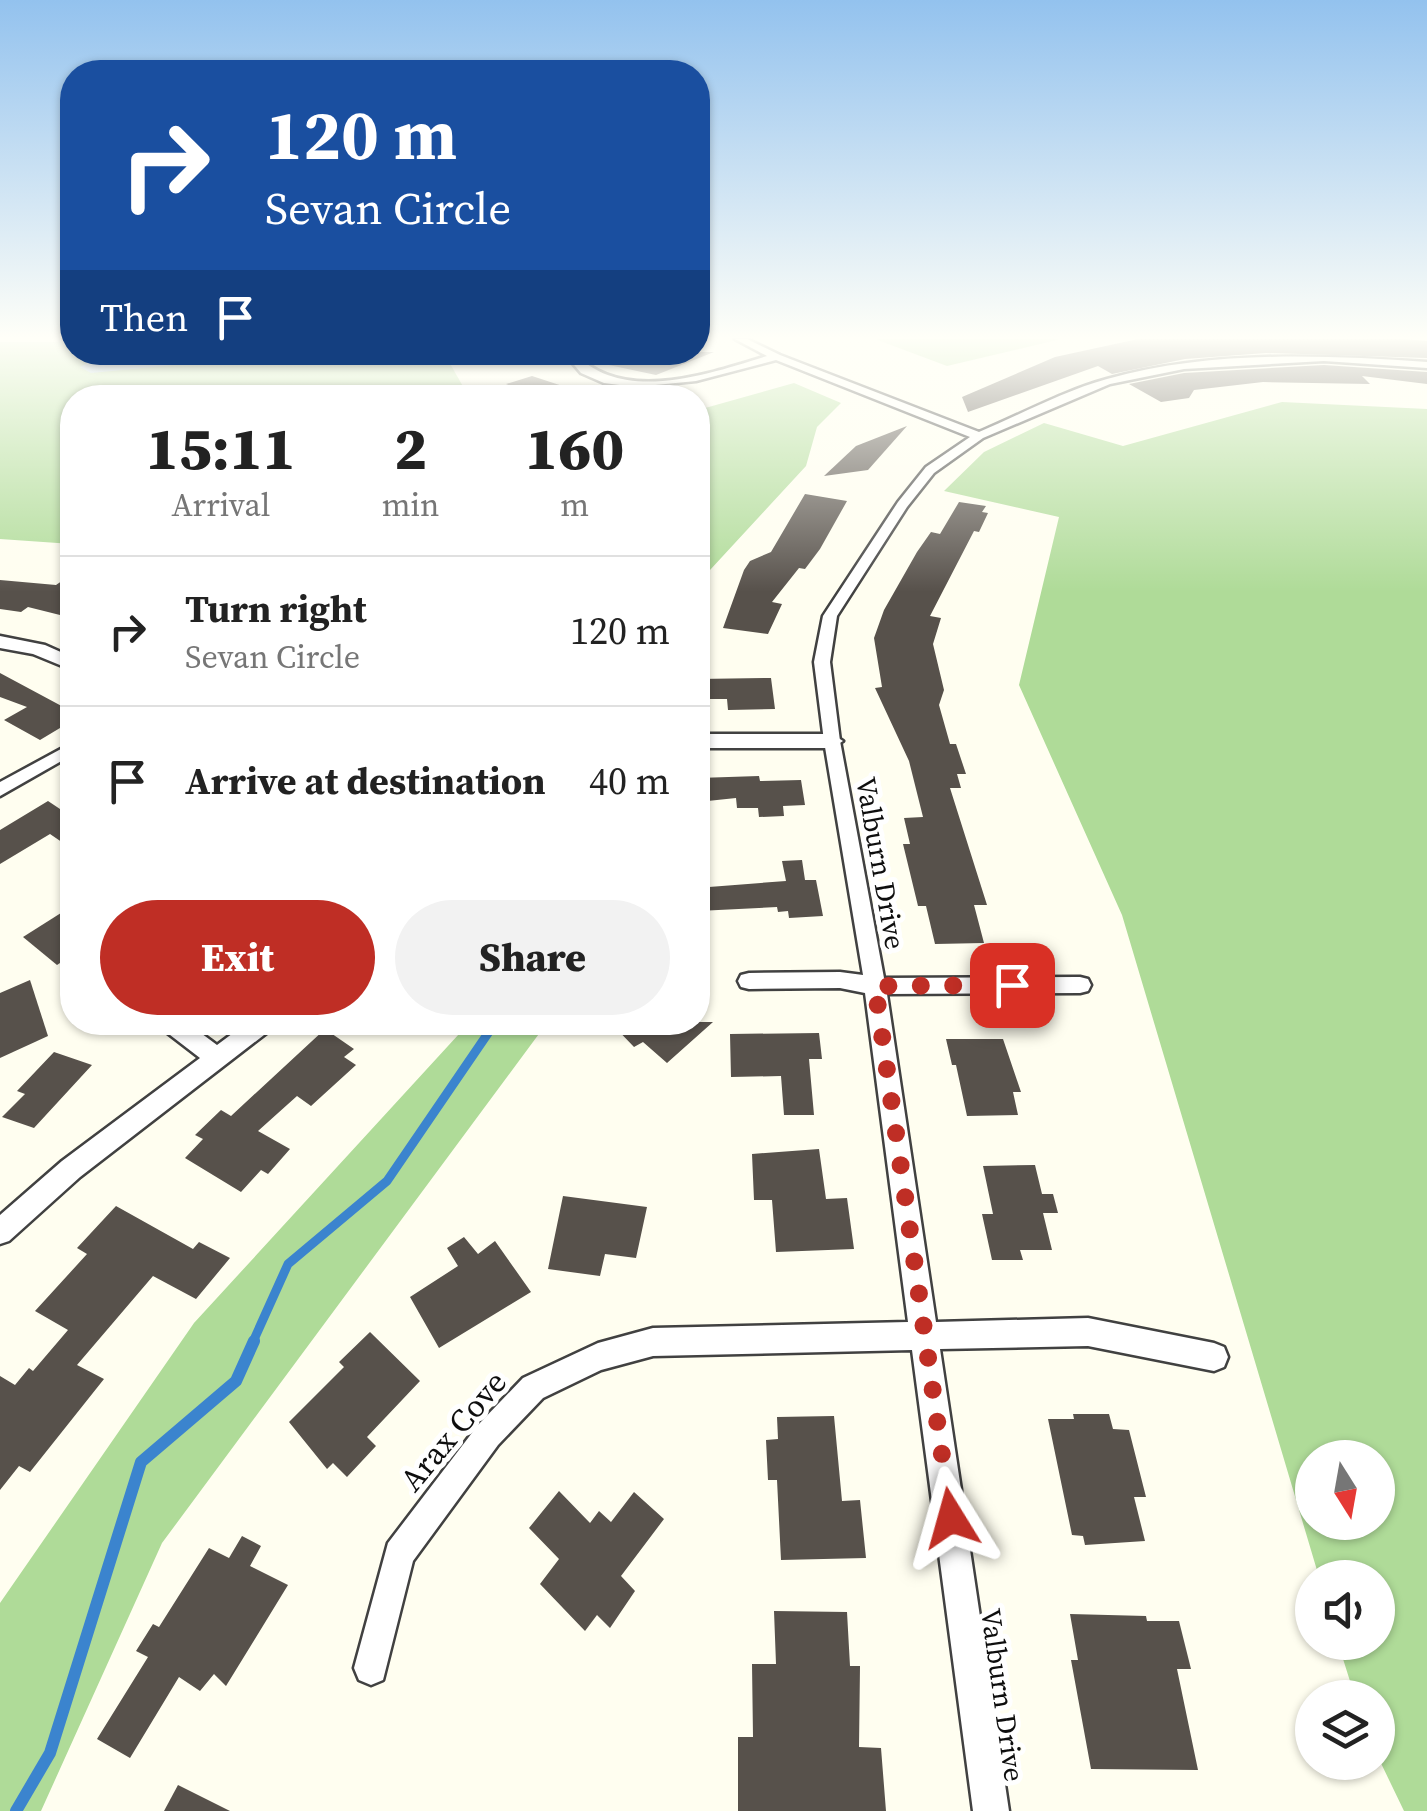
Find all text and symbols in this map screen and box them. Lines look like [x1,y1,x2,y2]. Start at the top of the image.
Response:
text: 120 m [265,86,457,182]
icon: right [100,100,230,230]
text: Sevan Circle [265,177,511,239]
icon: arrive [208,290,263,345]
text: Then [100,292,188,344]
text: 15:11 [146,407,296,489]
text: 2 [394,407,427,489]
text: 160 [525,407,624,489]
text: Arrival [171,483,270,527]
text: min [382,483,439,527]
text: m [560,483,589,527]
text: Turn right [185,583,367,635]
icon: right [100,604,155,659]
text: 120 m [570,605,670,657]
text: Sevan Circle [185,635,360,679]
icon: arrive [100,754,155,809]
text: Arrive at destination [185,755,546,807]
text: 40 m [589,755,670,807]
street label: Valburn Drive [847,774,915,952]
button: Exit [100,900,375,1015]
button: Share [395,900,670,1015]
pin [970,943,1055,1028]
icon: arrive [985,958,1040,1013]
street label: Arax Cove [390,1361,516,1501]
north arrow [1295,1440,1395,1540]
map controls [1295,1440,1395,1780]
position arrow [899,1466,1003,1570]
button: sound [1295,1560,1395,1660]
street label: Valburn Drive [972,1606,1034,1784]
button: layers [1295,1680,1395,1780]

